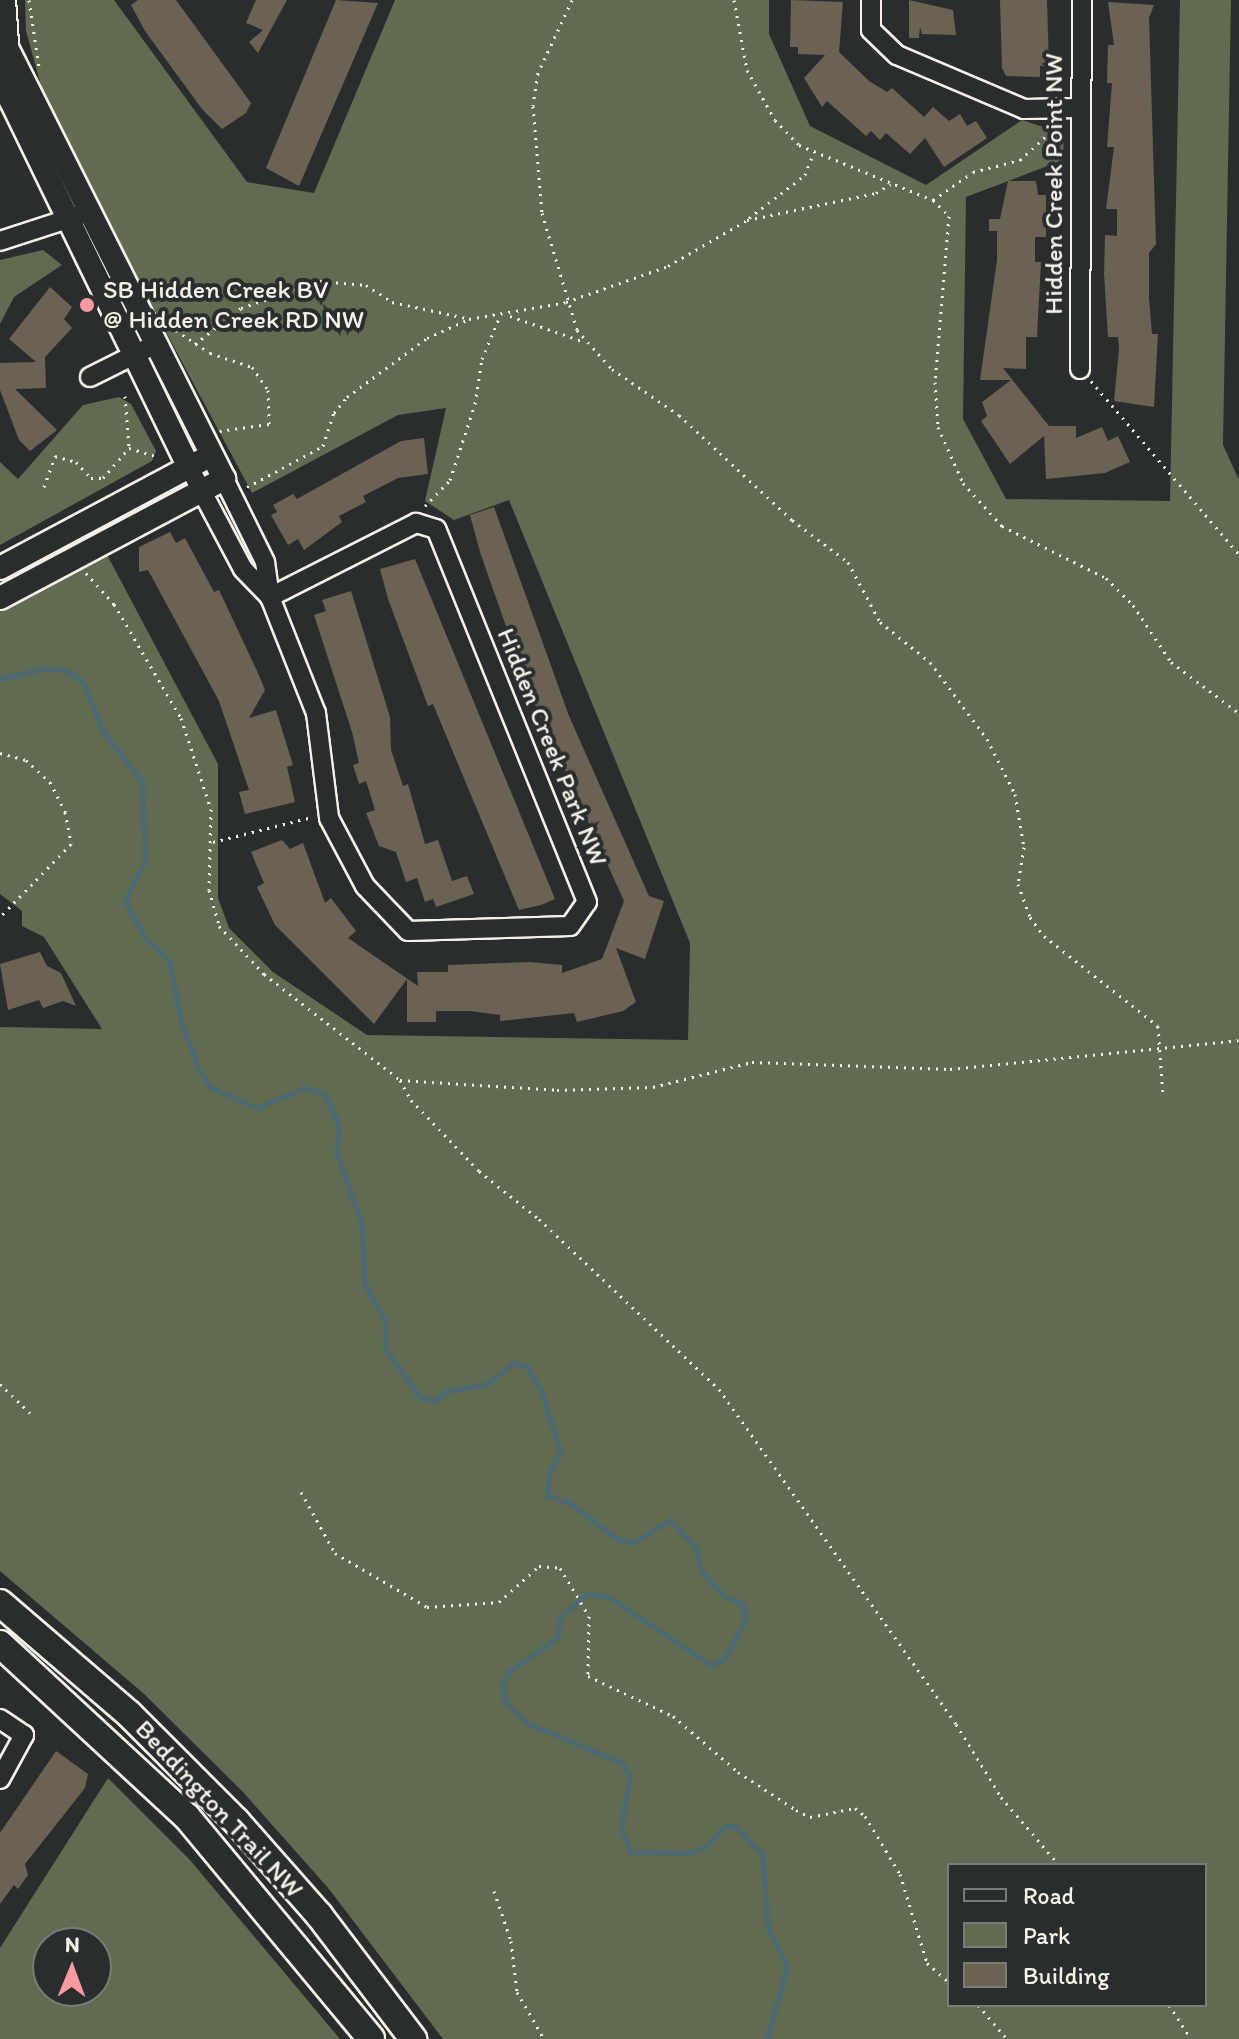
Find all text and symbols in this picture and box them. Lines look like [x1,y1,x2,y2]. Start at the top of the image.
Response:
street label: Hidden Creek Point NW [1038,54,1070,314]
place label: SB Hidden Creek BV @ Hidden Creek RD NW [103,274,363,336]
marker: SB Hidden Creek BV @ Hidden Creek RD NW [78,296,96,314]
street label: Hidden Creek Park NW [490,624,614,870]
street label: Beddington Trail NW [128,1714,310,1904]
legend [947,1863,1207,2007]
text: Road [1023,1881,1075,1910]
text: Park [1023,1921,1070,1950]
north arrow [32,1927,112,2007]
text: N [65,1931,80,1958]
text: Building [1023,1961,1110,1990]

